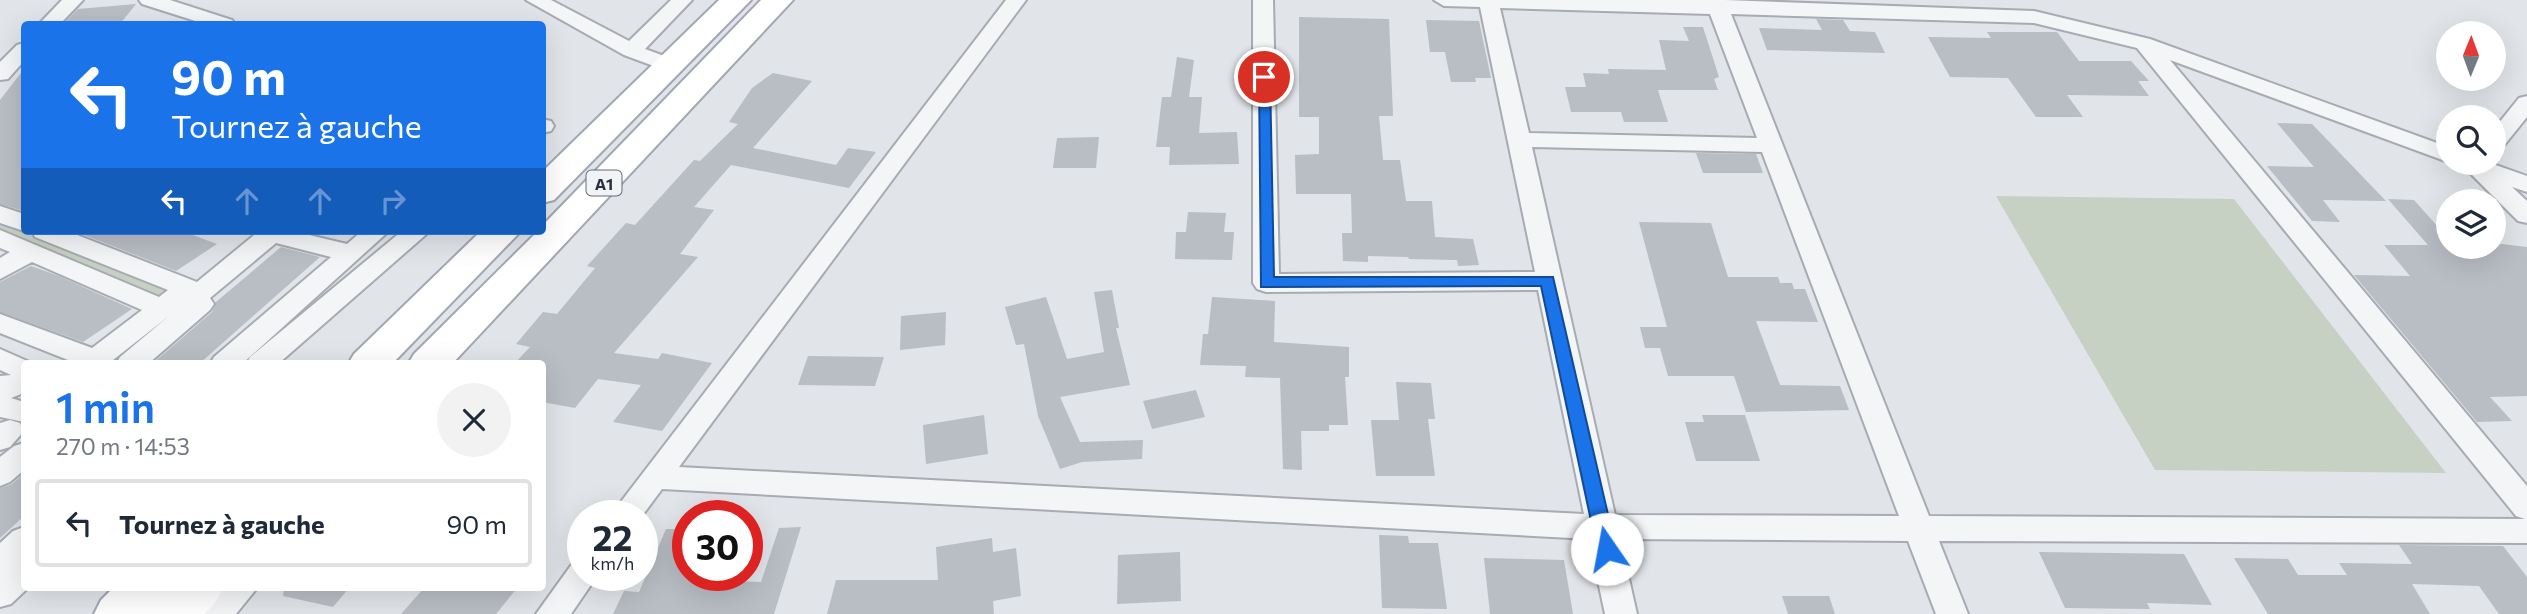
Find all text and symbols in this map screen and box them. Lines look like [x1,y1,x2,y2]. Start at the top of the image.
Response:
north arrow [2436,21,2506,91]
map controls [2436,21,2506,259]
text: 90 m [171,45,286,105]
pin [1234,47,1294,107]
icon: left [56,49,147,140]
icon: arrive [1245,58,1283,96]
text: Tournez à gauche [171,105,422,145]
button: search [2436,105,2506,175]
road number: A1 [586,170,622,196]
icon: left [155,182,193,220]
icon: ahead [228,182,266,220]
icon: ahead [301,182,339,220]
icon: right [374,182,412,220]
button: layers [2436,189,2506,259]
text: 1 min [56,380,155,432]
button: close [437,383,511,457]
text: 270 m · 14:53 [56,432,190,460]
speed limit sign: 30 [672,500,763,591]
icon: left [60,504,98,542]
text: Tournez à gauche [119,508,325,539]
text: 90 m [447,508,507,539]
position arrow [1570,512,1644,586]
text: 22 [593,515,632,558]
text: km/h [591,552,634,574]

